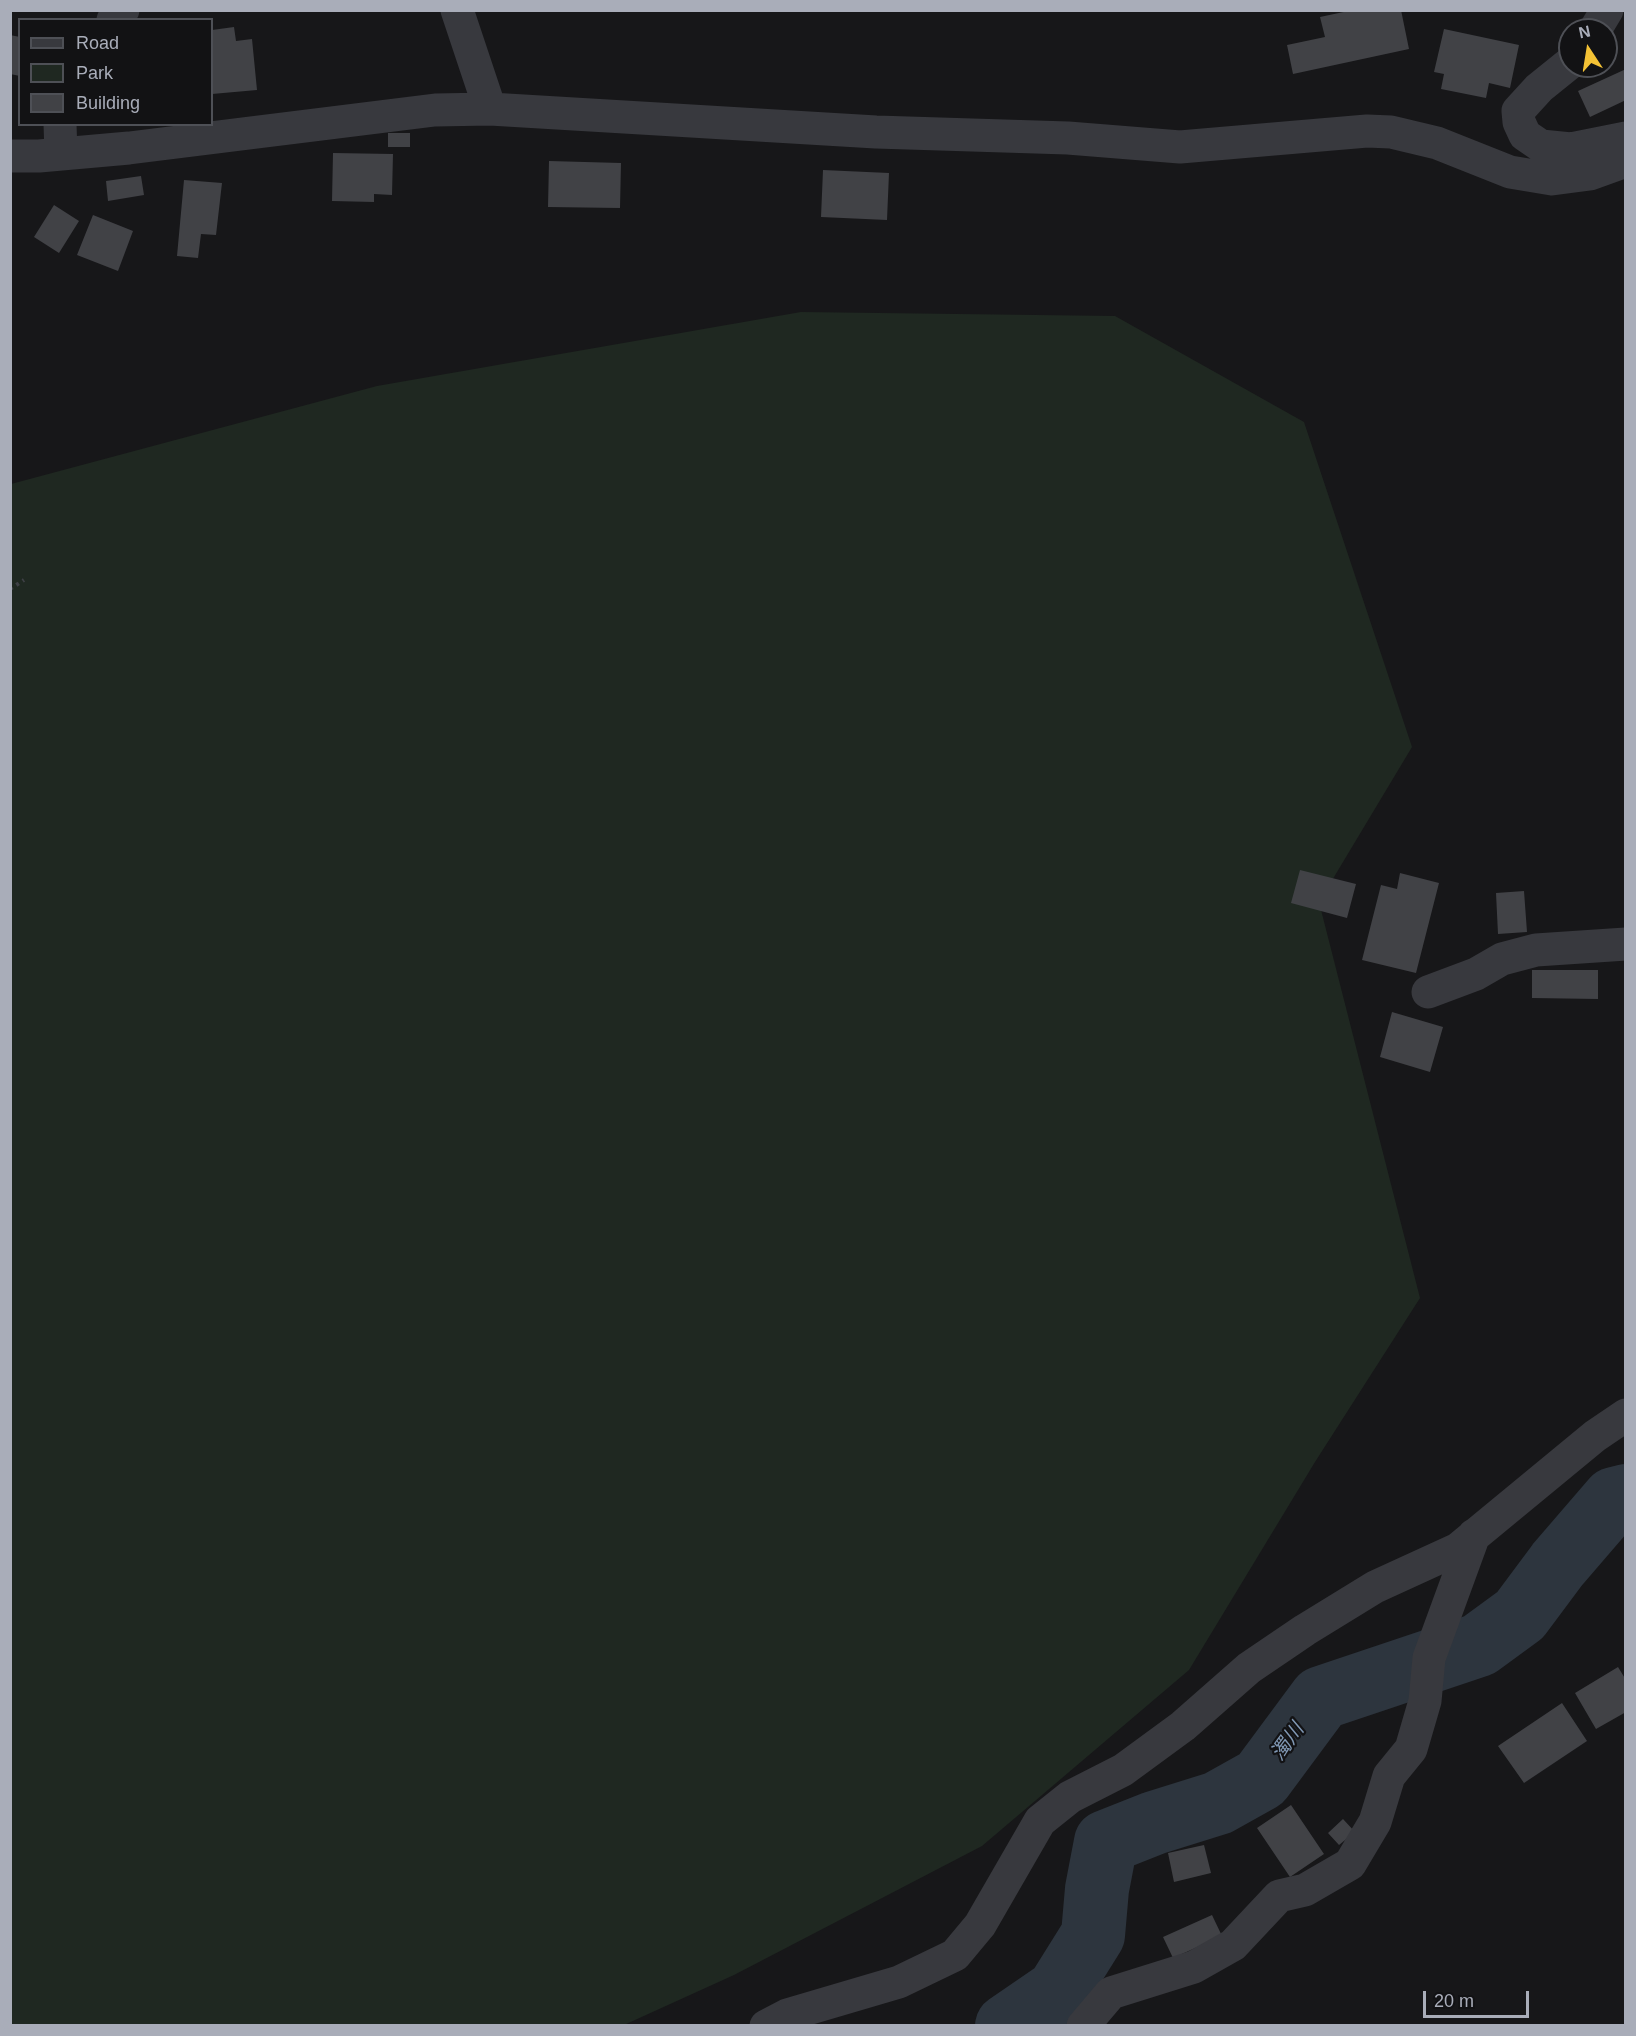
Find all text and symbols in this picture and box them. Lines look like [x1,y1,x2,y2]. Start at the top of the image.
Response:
legend [18,18,213,126]
north arrow [1558,18,1618,78]
text: N [1577,22,1592,41]
text: Road [76,33,119,53]
text: Park [76,63,113,83]
text: Building [76,93,140,113]
water label: 濁川 [1267,1719,1309,1765]
scale bar [1426,1979,1532,2017]
text: 20 m [1434,1991,1474,2011]

